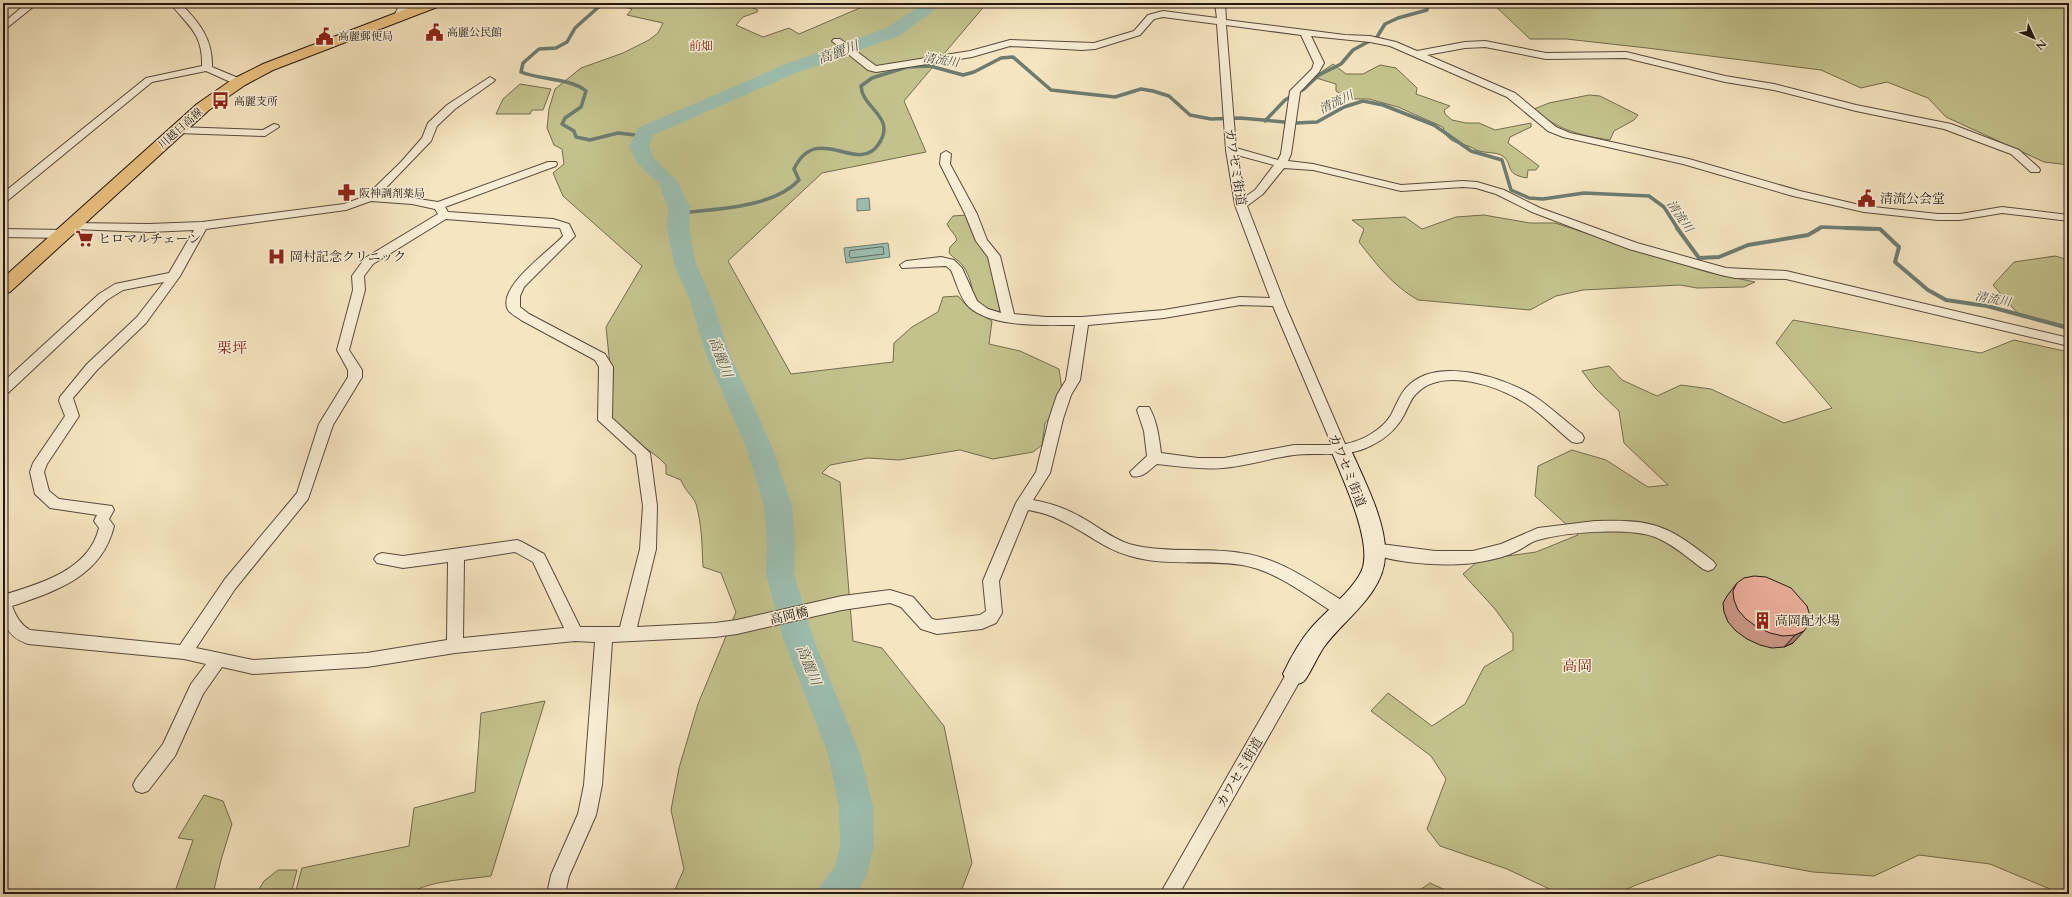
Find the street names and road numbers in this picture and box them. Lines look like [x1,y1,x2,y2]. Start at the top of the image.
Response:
street label: 川越日高線 [155,104,206,152]
street label: カワセミ街道 [1220,127,1250,207]
street label: カワセミ街道 [1324,431,1370,510]
street label: 高岡橋 [768,603,810,629]
street label: カワセミ街道 [1213,734,1267,811]

